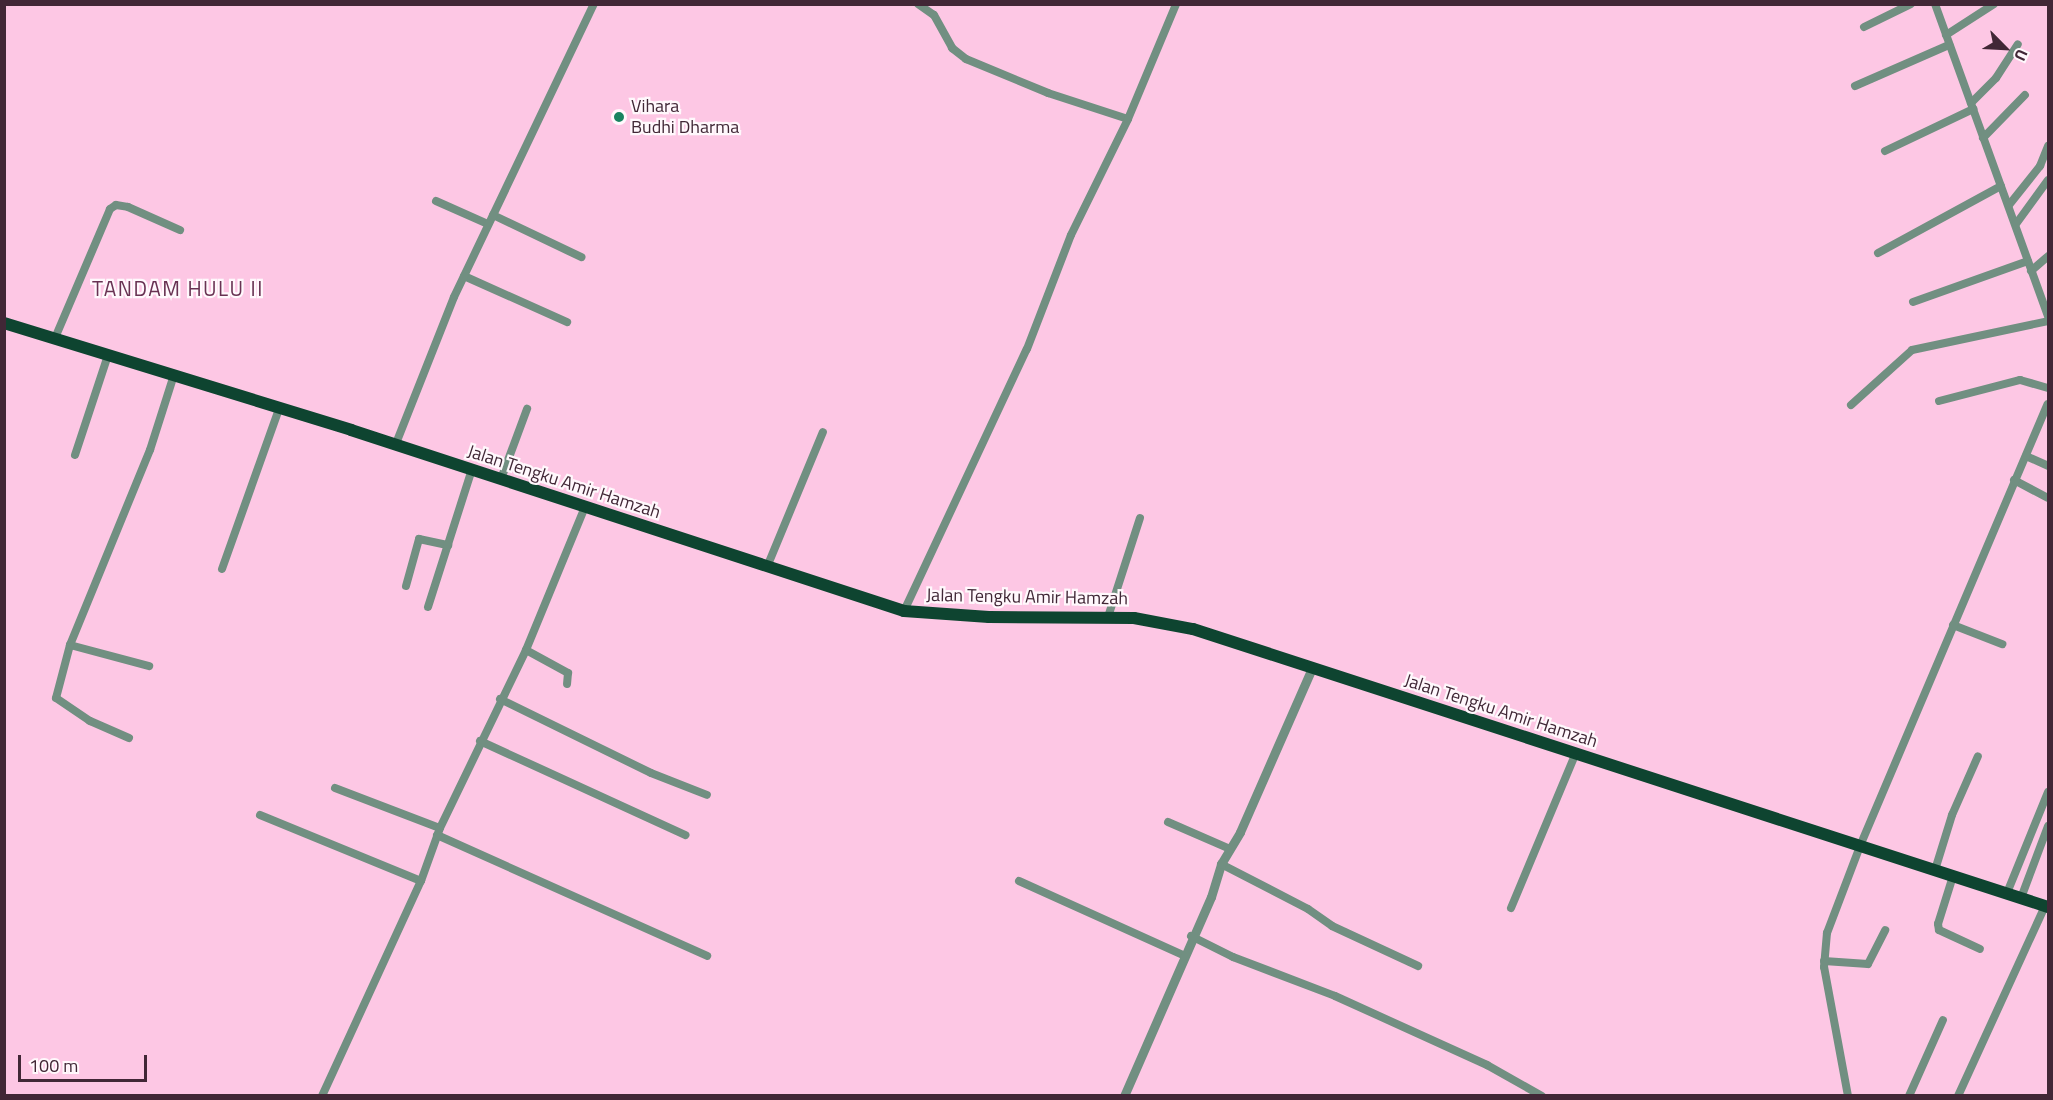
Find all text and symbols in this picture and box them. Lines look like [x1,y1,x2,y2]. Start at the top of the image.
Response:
north arrow [1975,18,2035,78]
text: U [2008,46,2035,65]
place label: Vihara Budhi Dharma [631,96,739,138]
marker: Vihara Budhi Dharma [612,110,626,124]
district label: TANDAM HULU II [92,275,264,301]
street label: Jalan Tengku Amir Hamzah [465,441,663,523]
street label: Jalan Tengku Amir Hamzah [926,584,1128,610]
street label: Jalan Tengku Amir Hamzah [1402,670,1600,752]
scale bar [21,1043,150,1081]
text: 100 m [29,1052,78,1079]

